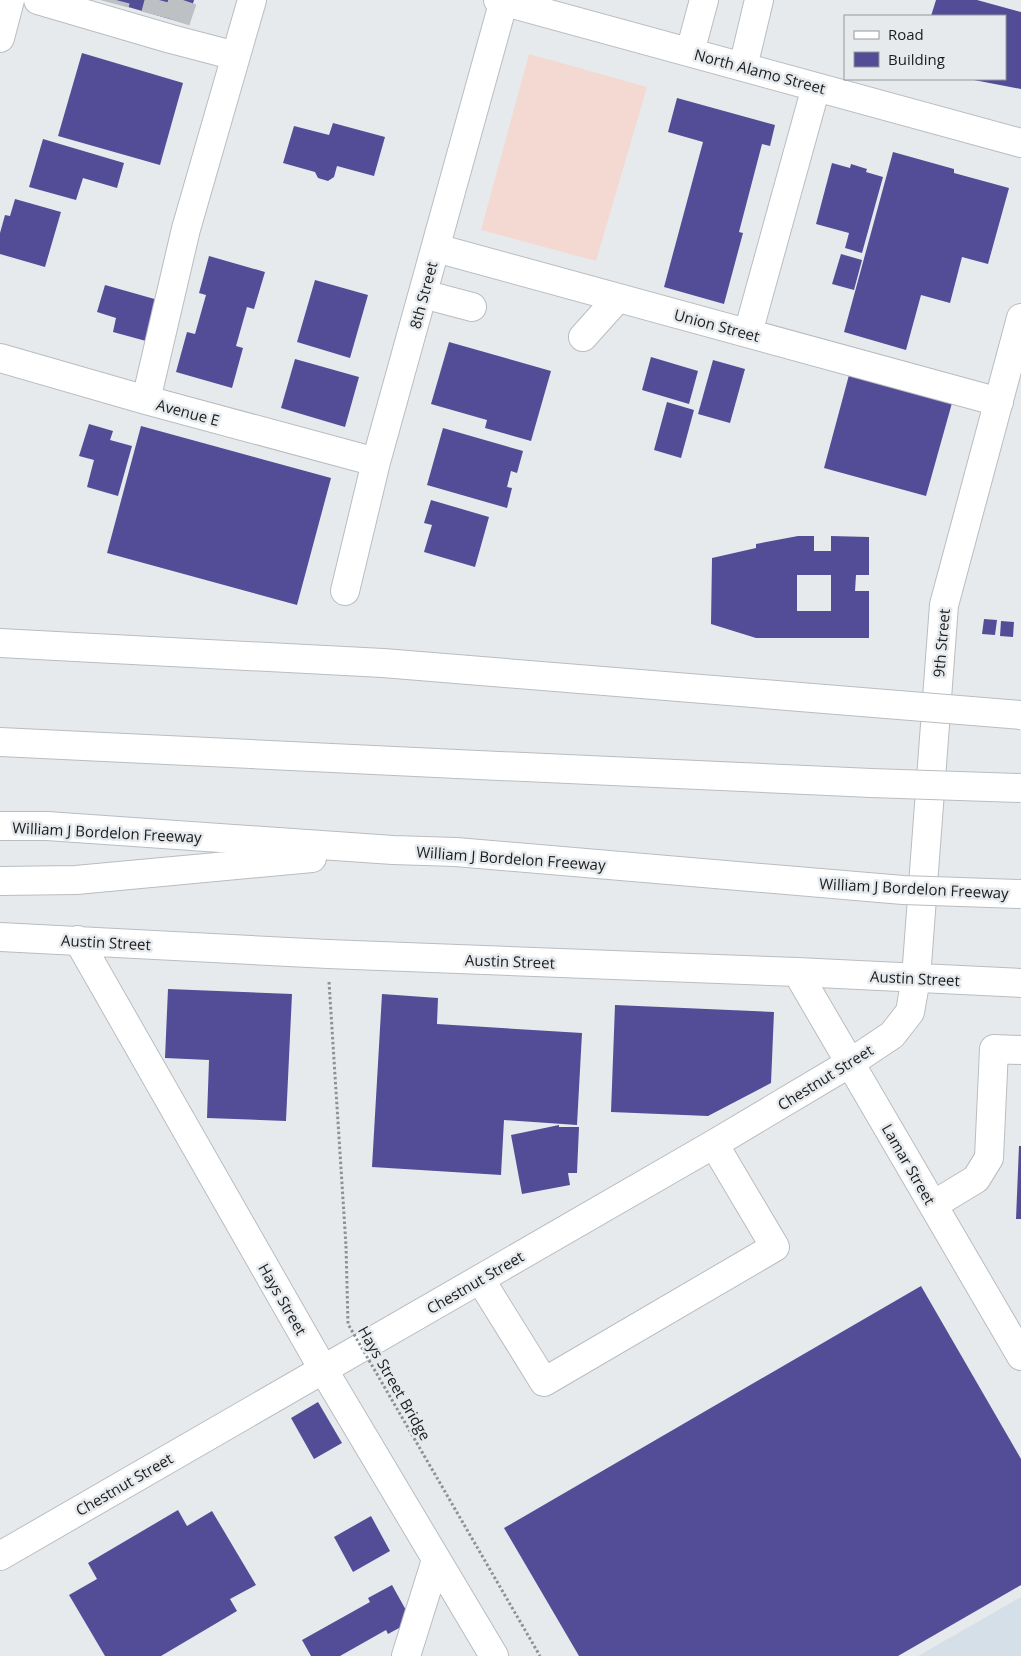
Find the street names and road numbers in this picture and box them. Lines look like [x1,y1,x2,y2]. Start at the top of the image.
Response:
street label: North Alamo Street [692,44,828,98]
street label: 8th Street [404,259,442,331]
street label: Union Street [672,304,762,346]
street label: Avenue E [154,394,222,430]
street label: 9th Street [928,608,954,678]
street label: William J Bordelon Freeway [12,817,203,847]
street label: William J Bordelon Freeway [416,841,607,875]
street label: William J Bordelon Freeway [819,873,1010,903]
street label: Austin Street [61,930,151,954]
street label: Austin Street [465,949,555,973]
street label: Austin Street [870,966,960,990]
street label: Chestnut Street [773,1040,877,1114]
street label: Lamar Street [878,1120,940,1208]
street label: Chestnut Street [423,1246,527,1318]
street label: Hays Street [254,1259,312,1339]
street label: Hays Street Bridge [354,1322,436,1444]
street label: Chestnut Street [72,1448,176,1520]

